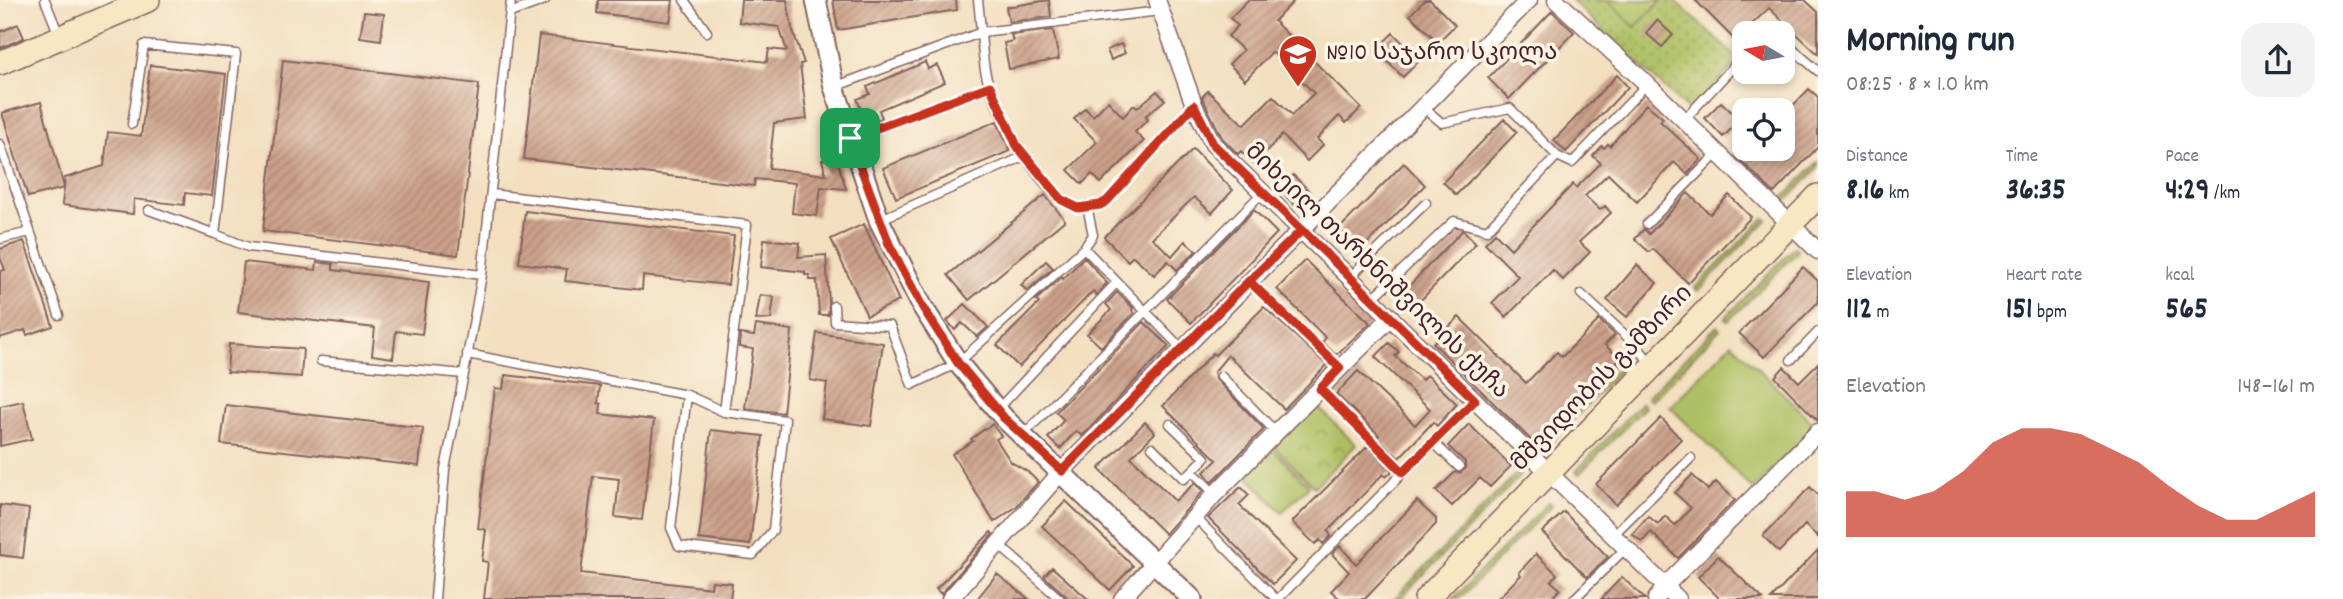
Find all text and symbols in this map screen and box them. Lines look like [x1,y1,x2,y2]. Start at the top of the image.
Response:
text: Morning run [1846,15,2015,70]
north arrow [1732,21,1796,84]
map controls [1732,21,1795,161]
button: share [2241,23,2315,97]
school or university icon: №10 საჯარო სკოლა [1277,33,1319,88]
place label: №10 საჯარო სკოლა [1325,37,1557,71]
text: 08:25 · 8 × 1.0 km [1846,69,1989,102]
button: locate [1732,98,1795,161]
pin [820,108,880,168]
icon: arrive [831,119,869,157]
street label: მიხეილ თარხნიშვილის ქუჩა [1236,136,1516,408]
text: Distance [1846,144,1908,171]
text: Time [2006,144,2038,171]
text: Pace [2165,144,2199,171]
text: 8.16 [1846,171,1884,214]
text: 36:35 [2006,171,2066,214]
text: 4:29 [2165,171,2210,214]
text: km [1884,181,1909,208]
text: /km [2210,181,2240,208]
text: Elevation [1846,263,1912,290]
text: Heart rate [2006,263,2082,290]
text: kcal [2165,263,2194,290]
street label: მშვიდობის გამზირი [1505,278,1701,480]
text: 112 [1846,290,1872,333]
text: 151 [2006,290,2033,333]
text: 565 [2165,290,2208,333]
text: m [1872,300,1890,327]
text: bpm [2033,300,2067,327]
text: Elevation [1846,371,1926,404]
text: 148–161 m [2237,371,2315,404]

